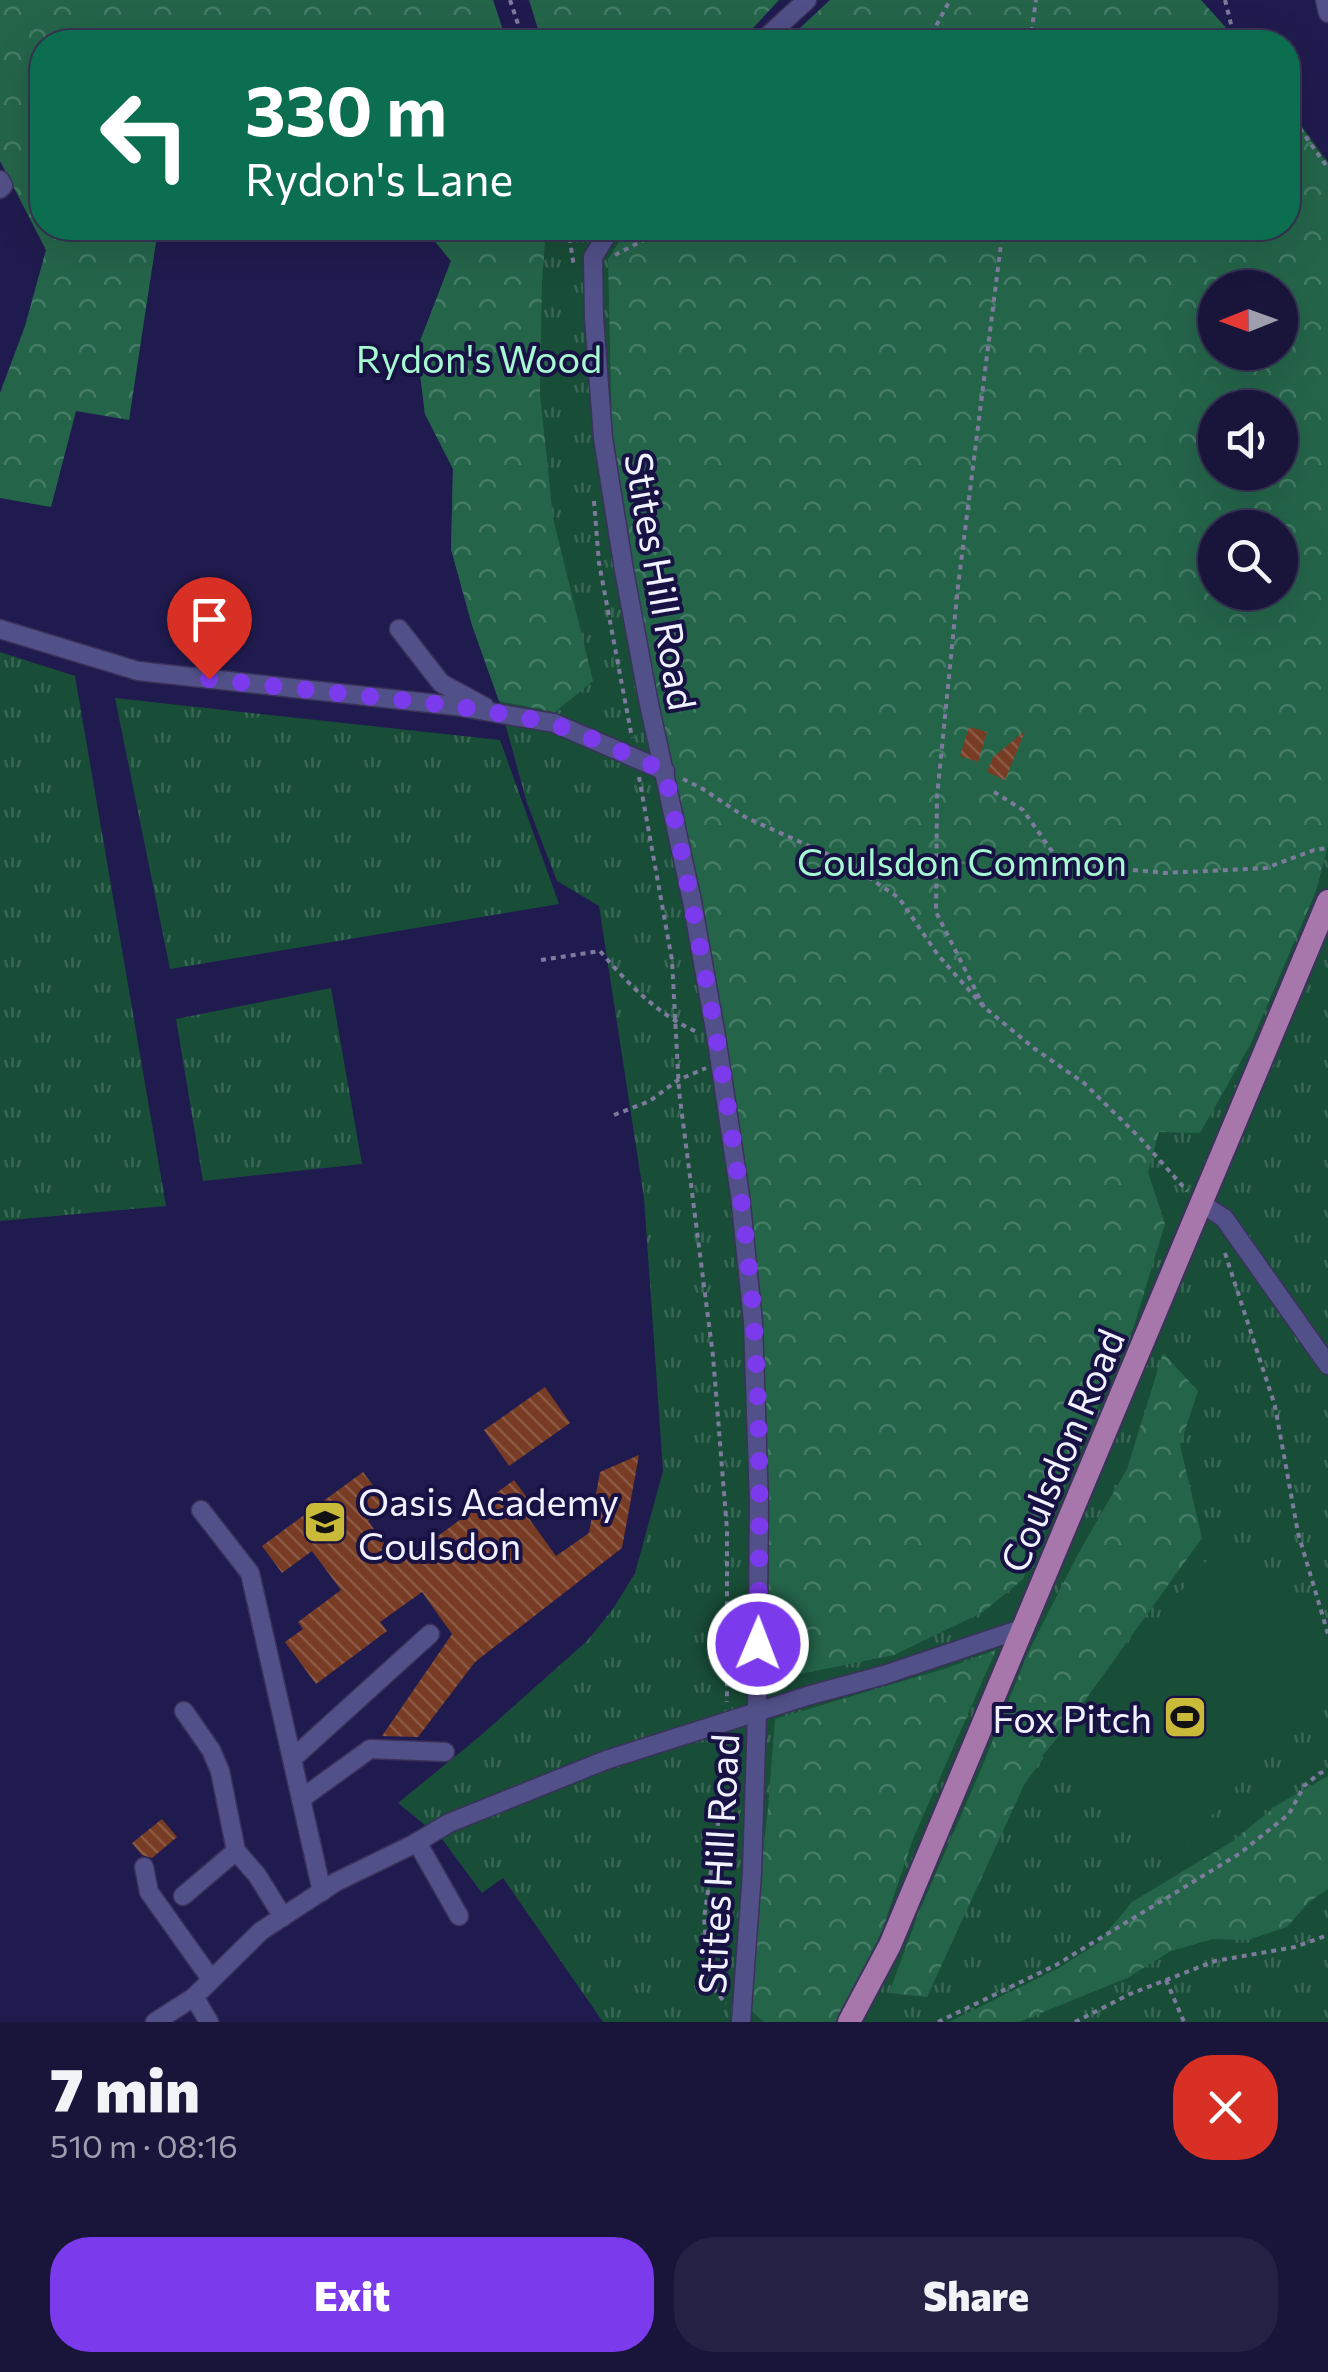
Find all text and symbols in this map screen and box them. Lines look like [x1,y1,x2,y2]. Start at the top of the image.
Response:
text: 330 m [245,65,447,150]
icon: left [80,70,210,200]
text: Rydon's Lane [245,150,513,205]
north arrow [1198,270,1298,370]
map controls [1198,270,1298,610]
park label: Rydon's Wood [356,334,602,381]
button: sound [1198,390,1298,490]
street label: Stites Hill Road [616,449,708,713]
button: search [1198,510,1298,610]
pin [167,577,252,680]
icon: arrive [182,592,237,647]
park label: Coulsdon Common [797,837,1127,884]
street label: Coulsdon Road [989,1321,1133,1579]
place label: Oasis Academy Coulsdon [358,1477,619,1568]
school or university icon: Oasis Academy Coulsdon [302,1499,348,1545]
position arrow [706,1592,810,1696]
place label: Fox Pitch [992,1694,1152,1741]
sports icon: Fox Pitch [1162,1694,1208,1740]
street label: Stites Hill Road [687,1733,747,1995]
text: 7 min [50,2051,200,2124]
button: close [1173,2055,1278,2160]
text: 510 m · 08:16 [50,2125,238,2165]
button: Exit [50,2237,654,2352]
button: Share [674,2237,1278,2352]

